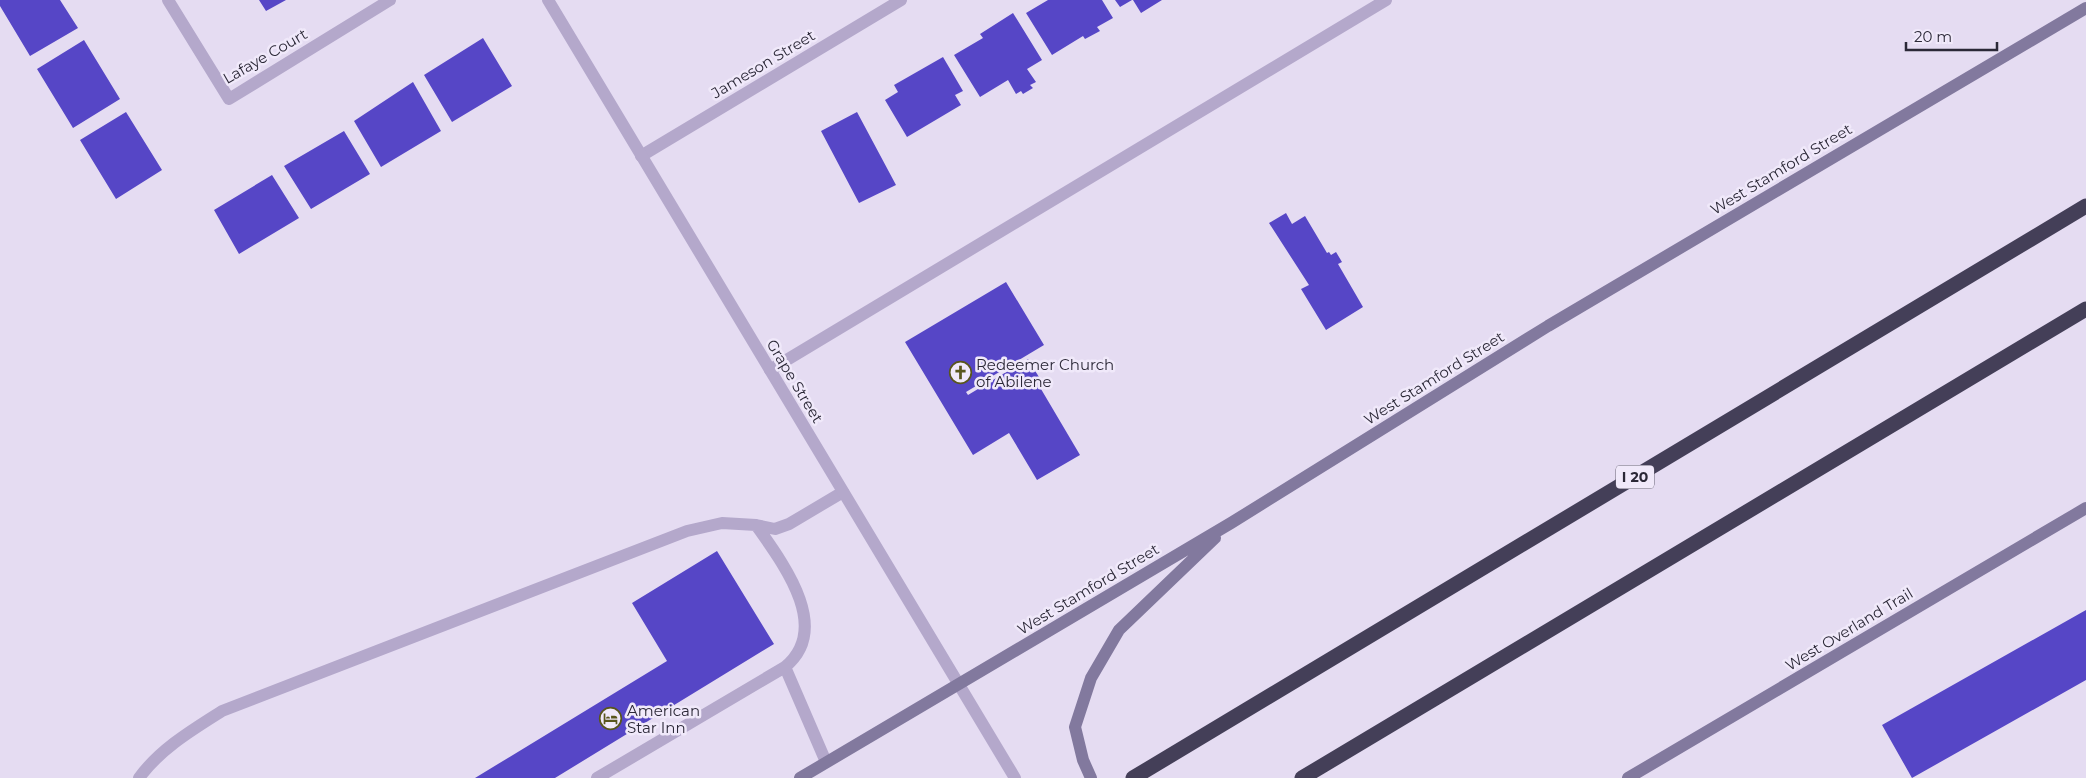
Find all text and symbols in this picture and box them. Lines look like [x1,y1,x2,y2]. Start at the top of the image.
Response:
scale bar [1906,20,1997,52]
street label: Lafaye Court [219,24,311,88]
street label: Jameson Street [707,26,818,103]
text: 20 m [1914,27,1952,46]
street label: West Stamford Street [1707,119,1855,219]
street label: West Stamford Street [1360,327,1508,429]
street label: Grape Street [763,336,827,426]
place label: Redeemer Church of Abilene [976,355,1114,391]
church icon: Redeemer Church of Abilene [948,361,972,385]
road number: I 20 [1616,466,1654,488]
street label: West Stamford Street [1014,539,1162,639]
street label: West Overland Trail [1782,583,1916,675]
place label: American Star Inn [627,701,700,737]
hotel icon: American Star Inn [599,707,623,731]

